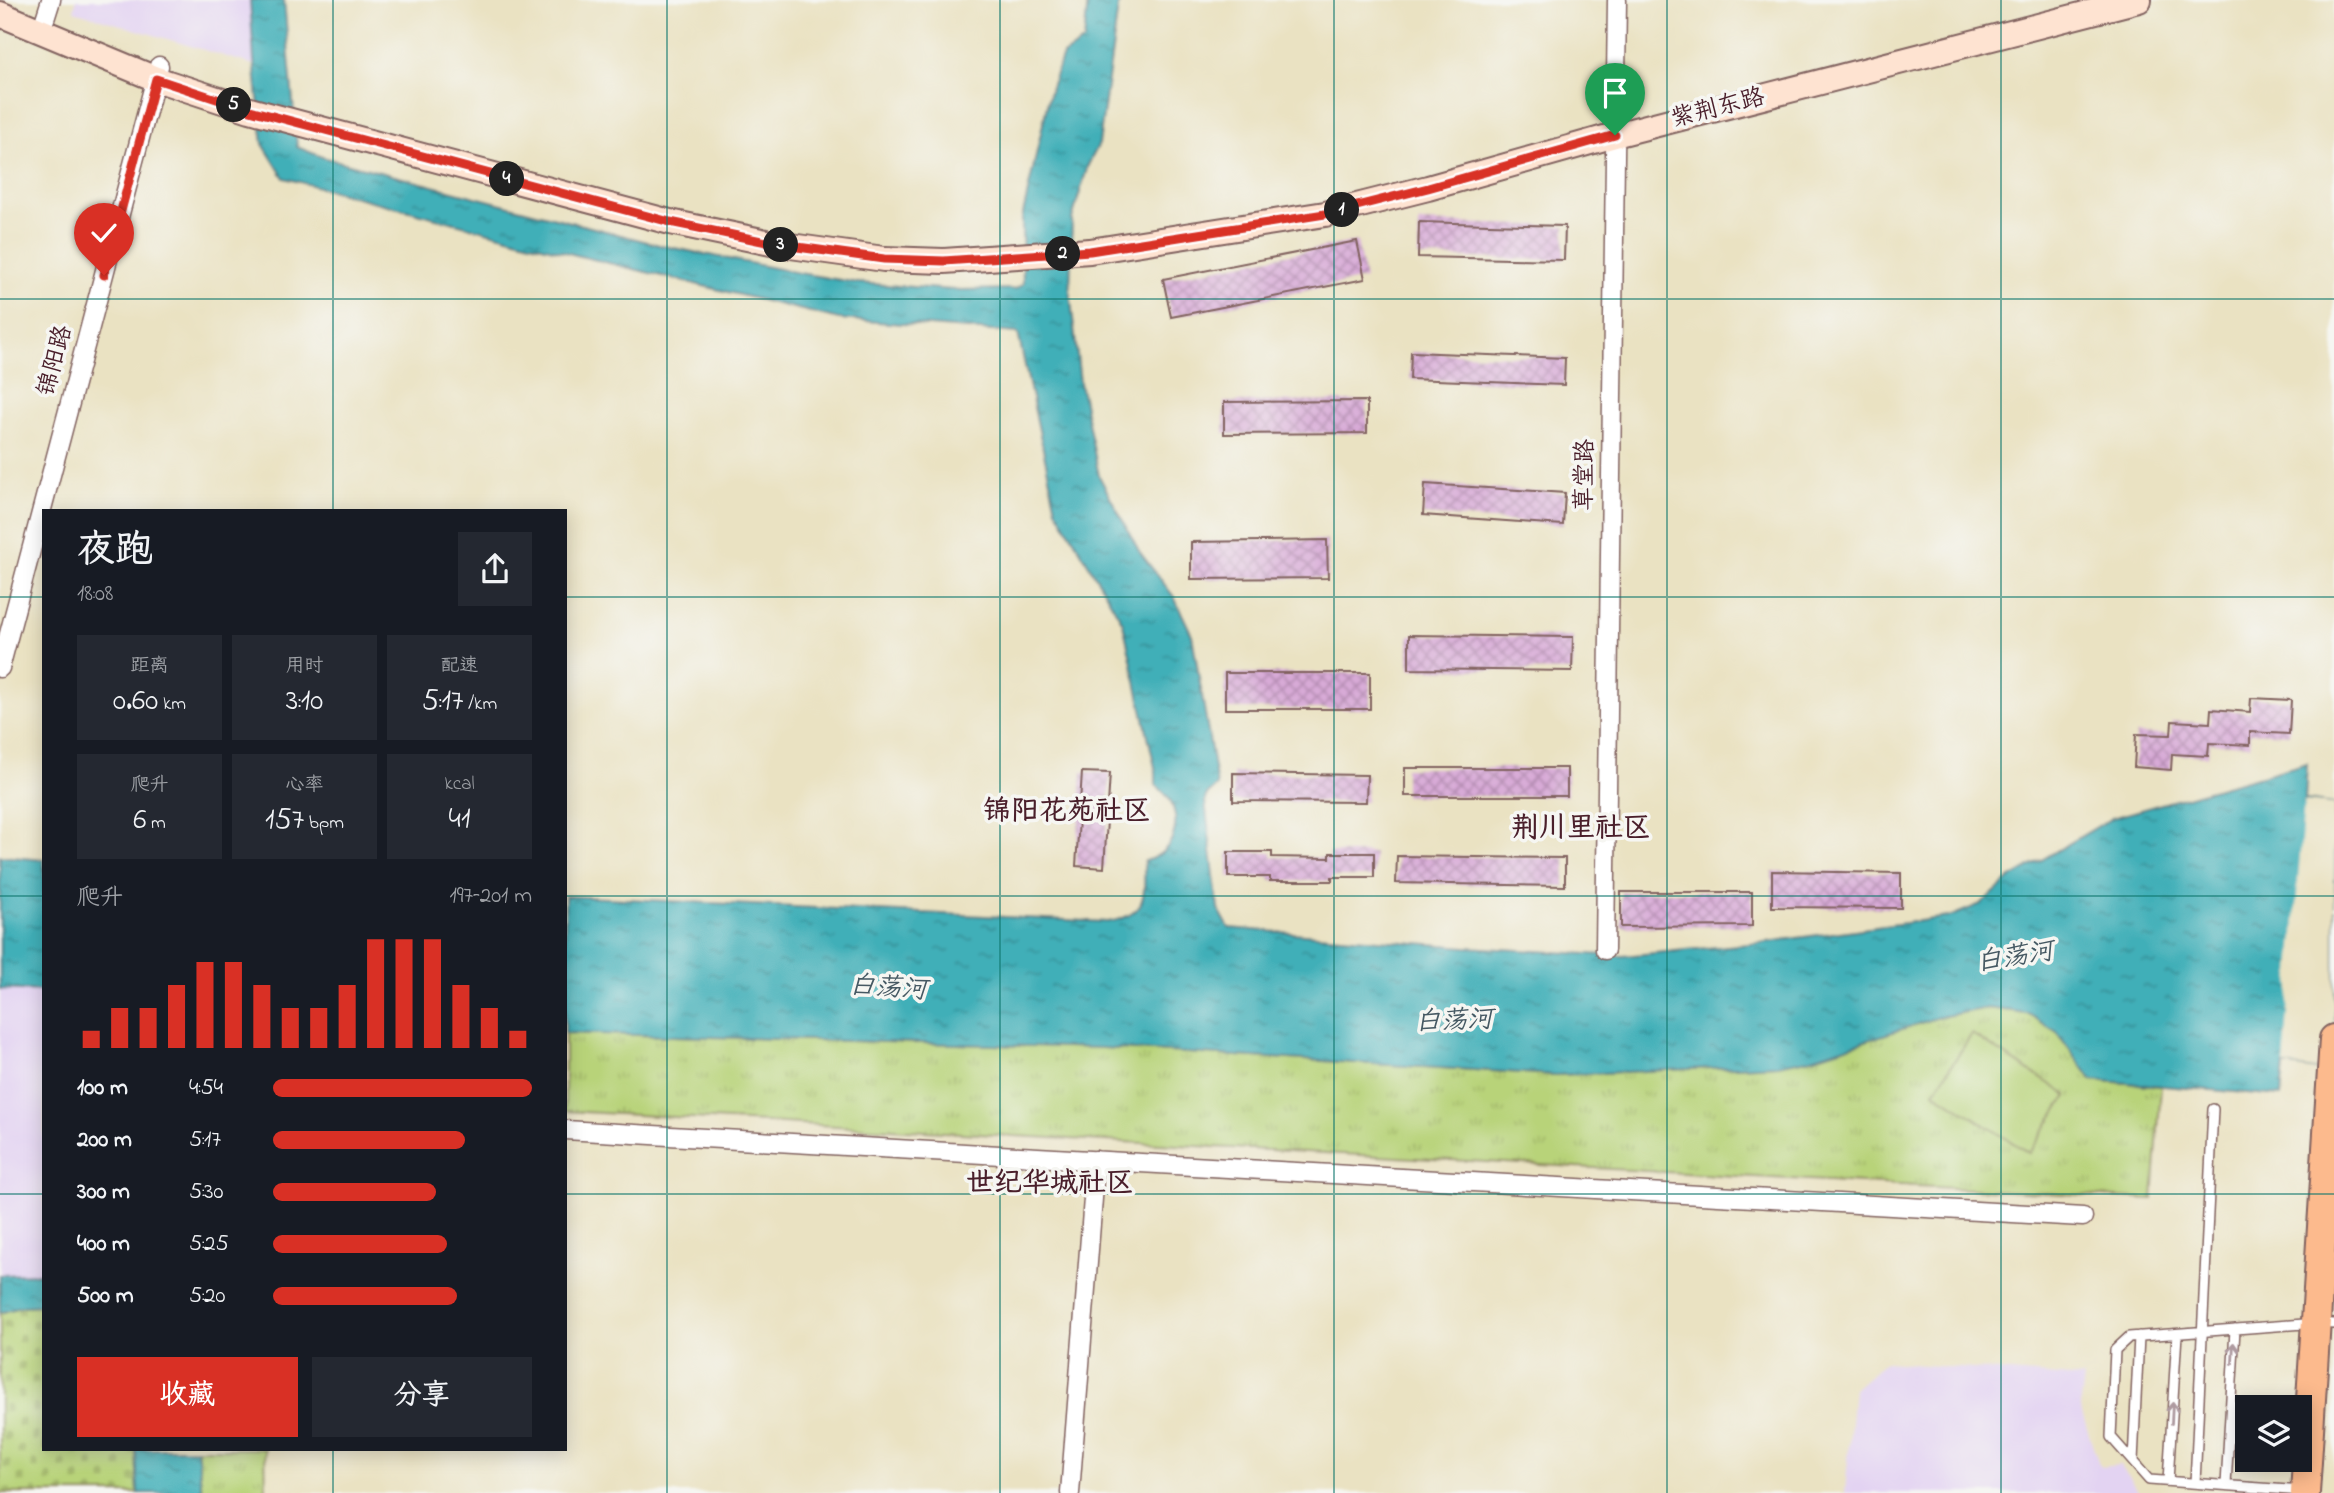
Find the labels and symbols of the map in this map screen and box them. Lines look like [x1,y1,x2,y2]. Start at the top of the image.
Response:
pin [1585,63,1645,135]
street label: 紫荆东路 [1667,80,1769,138]
pin: 5 [216,88,252,122]
pin: 4 [490,162,524,196]
pin: 1 [1324,192,1360,228]
pin [74,203,134,275]
pin: 3 [764,228,798,262]
pin: 2 [1046,236,1080,272]
street label: 锦阳路 [30,322,82,400]
street label: 草堂路 [1568,439,1604,511]
district label: 锦阳花苑社区 [983,792,1151,833]
district label: 荆川里社区 [1511,809,1651,850]
water label: 白荡河 [1974,933,2060,983]
water label: 白荡河 [848,967,932,1011]
water label: 白荡河 [1414,1002,1498,1042]
district label: 世纪华城社区 [966,1164,1134,1205]
one-way arrow [2227,1342,2240,1365]
one-way arrow [2166,1402,2179,1425]

